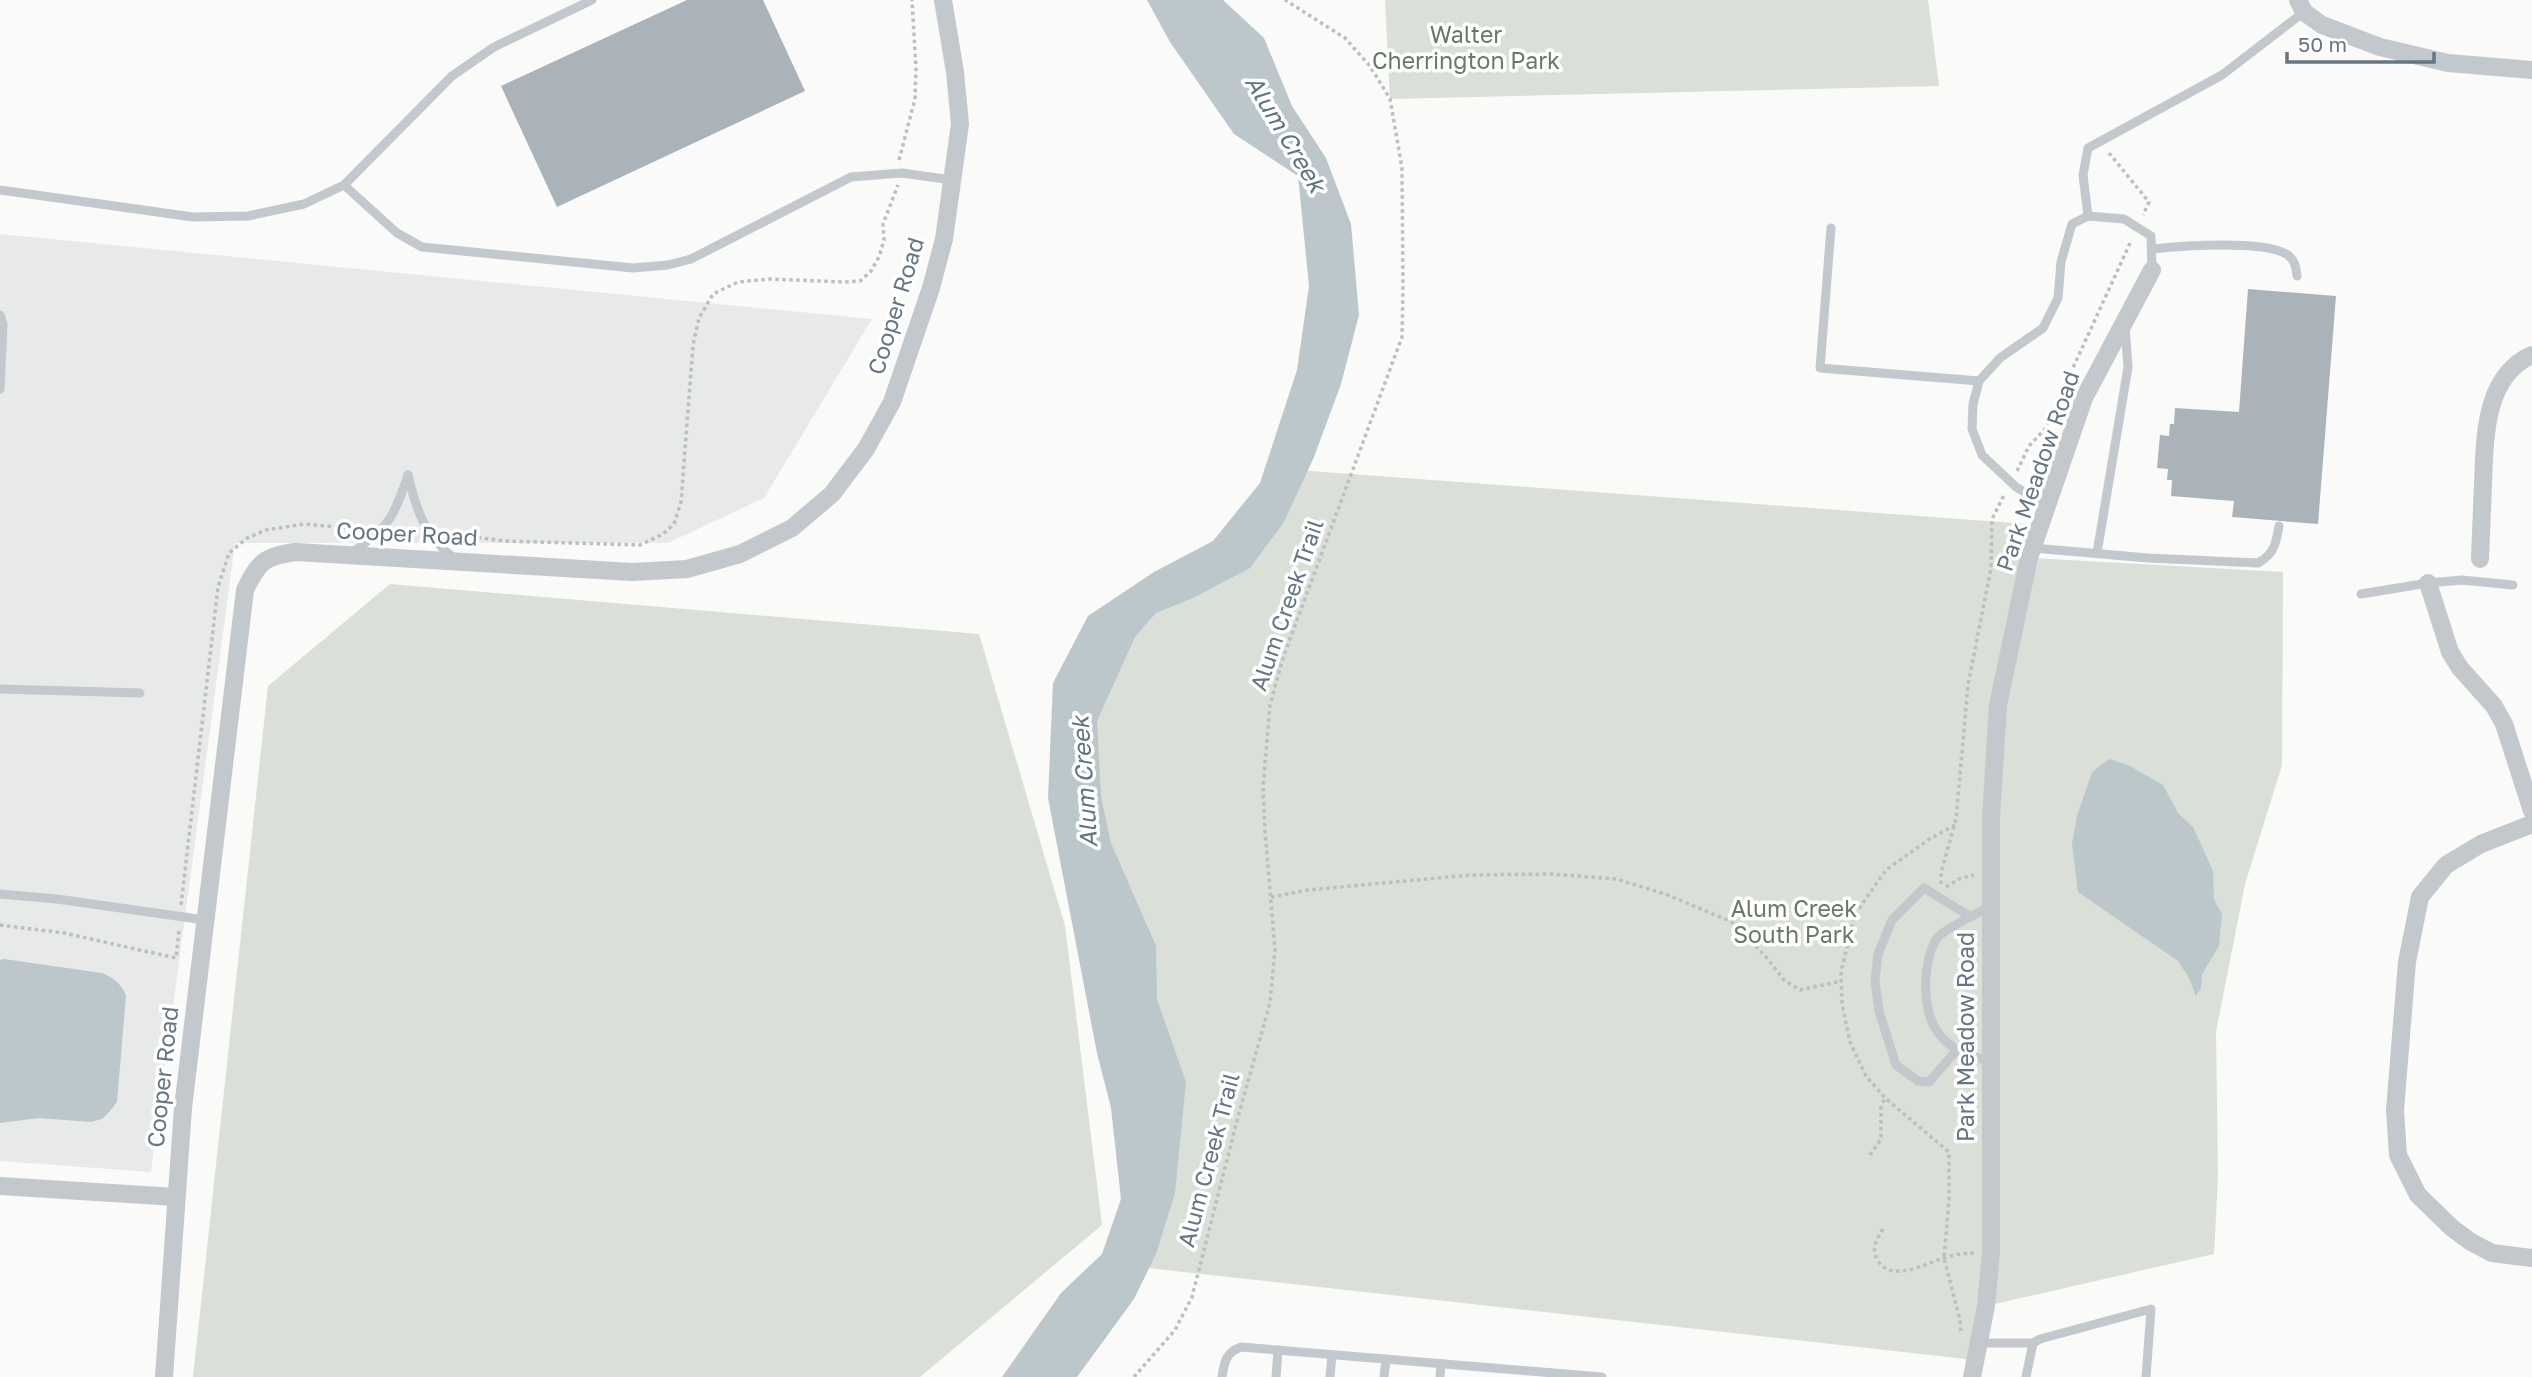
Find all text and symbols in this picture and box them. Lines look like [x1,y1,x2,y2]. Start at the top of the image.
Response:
park label: Walter Cherrington Park [1372,20,1560,74]
scale bar [2287,21,2434,65]
text: 50 m [2298,31,2347,57]
water label: Alum Creek [1240,69,1334,199]
street label: Cooper Road [861,234,929,378]
street label: Park Meadow Road [1990,367,2084,575]
street label: Cooper Road [336,515,479,551]
street label: Alum Creek Trail [1244,515,1329,694]
water label: Alum Creek [1064,713,1103,849]
park label: Alum Creek South Park [1731,894,1857,948]
street label: Park Meadow Road [1951,932,1979,1142]
street label: Cooper Road [141,1005,183,1149]
street label: Alum Creek Trail [1171,1069,1245,1250]

